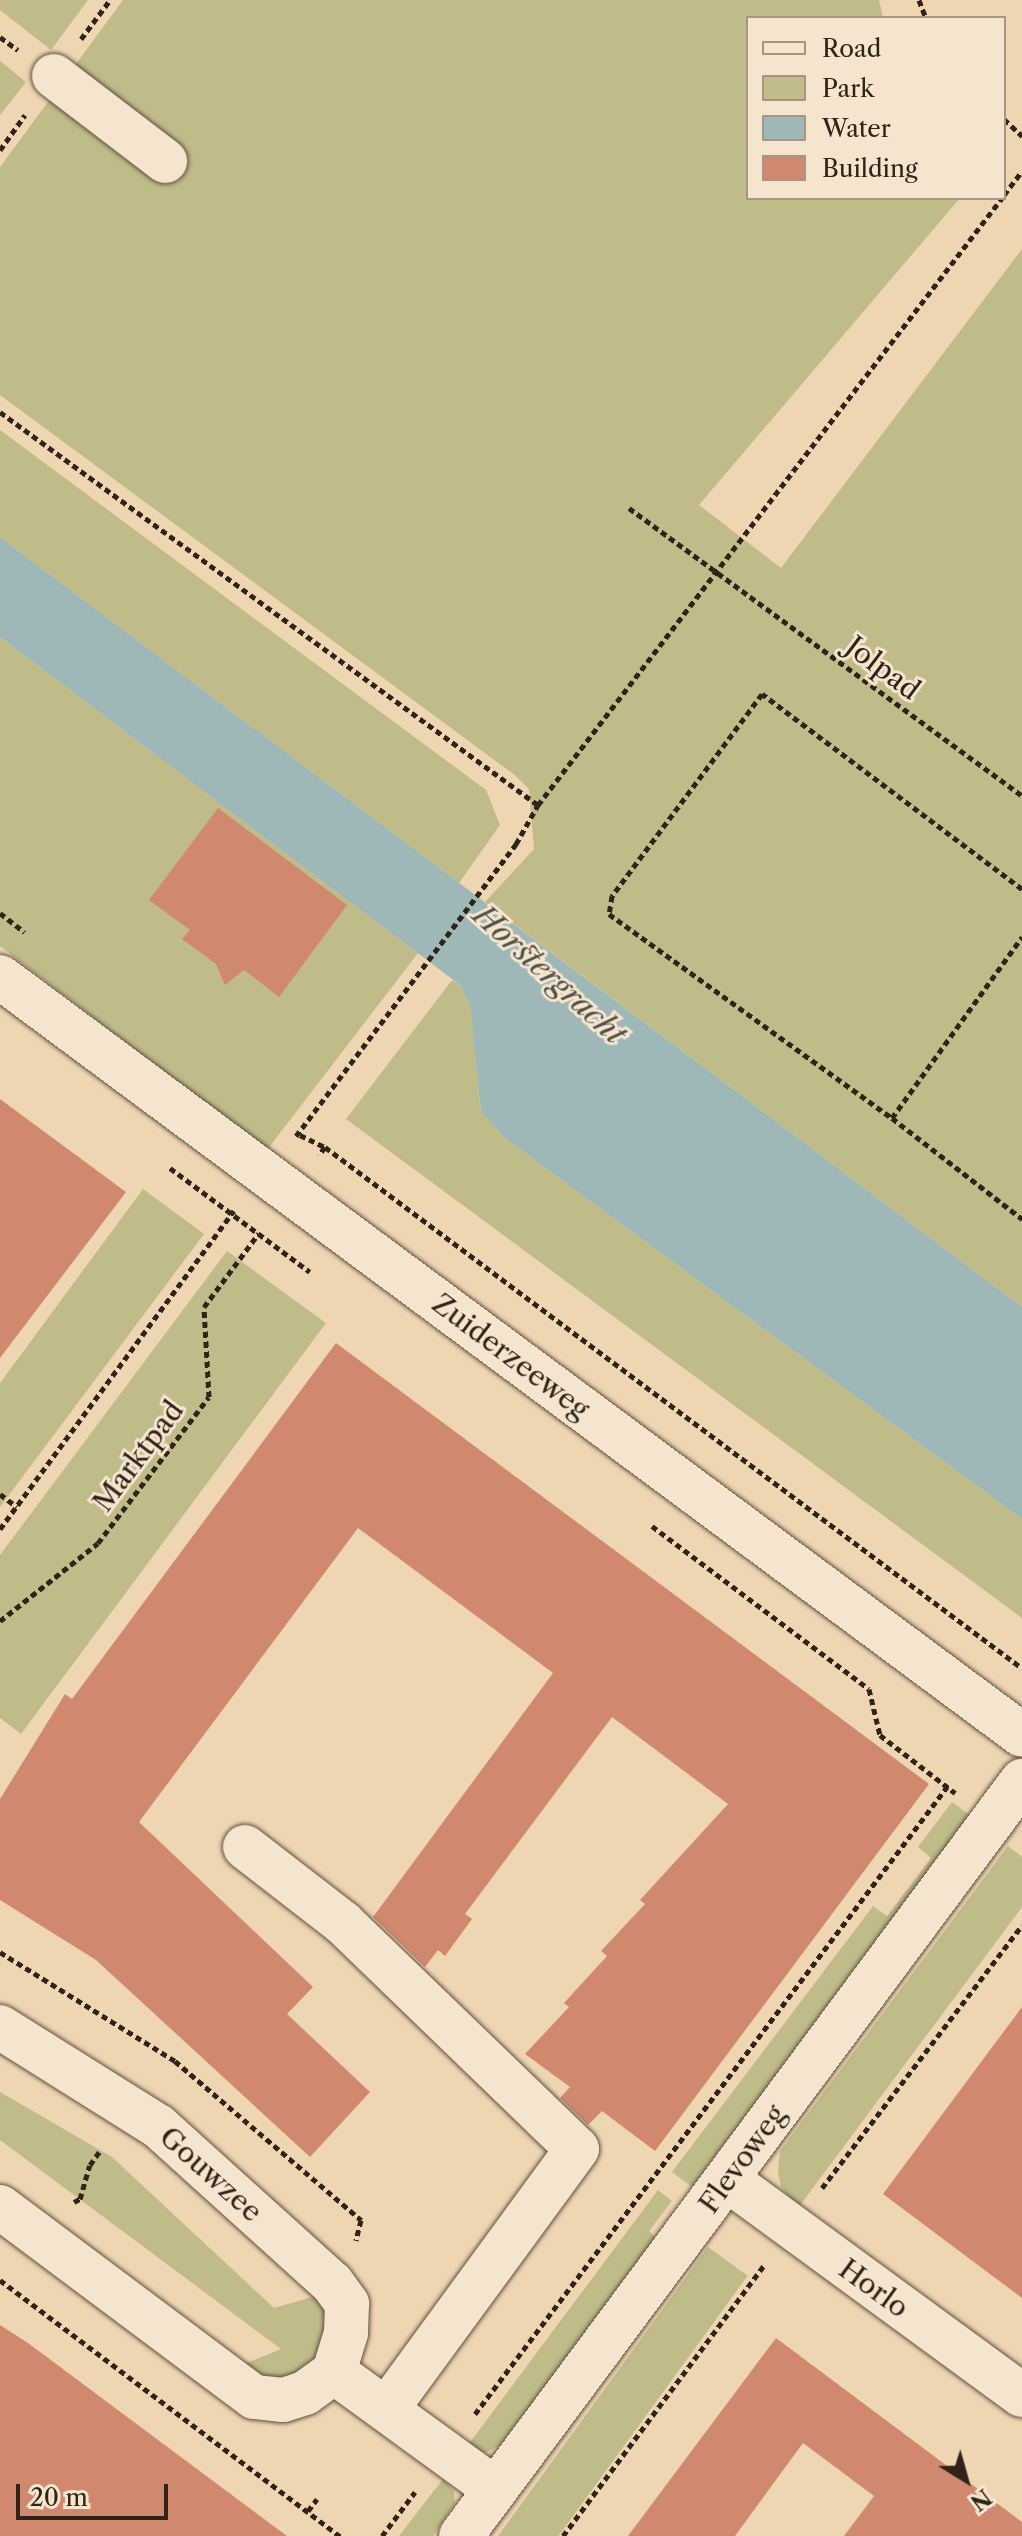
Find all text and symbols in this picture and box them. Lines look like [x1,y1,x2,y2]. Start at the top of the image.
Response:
legend [746,16,1006,200]
text: Road [822,34,881,63]
text: Park [822,74,874,103]
text: Water [822,114,891,143]
text: Building [822,154,918,183]
street label: Jolpad [839,629,927,707]
water label: Horstergracht [466,897,632,1053]
street label: Zuiderzeeweg [426,1286,596,1426]
street label: Marktpad [86,1394,190,1518]
street label: Flevoweg [692,2098,792,2220]
street label: Gouwzee [153,2119,269,2229]
street label: Horlo [833,2252,915,2324]
north arrow [926,2440,1006,2520]
scale bar [20,2468,172,2518]
text: 20 m [30,2483,88,2512]
text: N [965,2483,997,2516]

